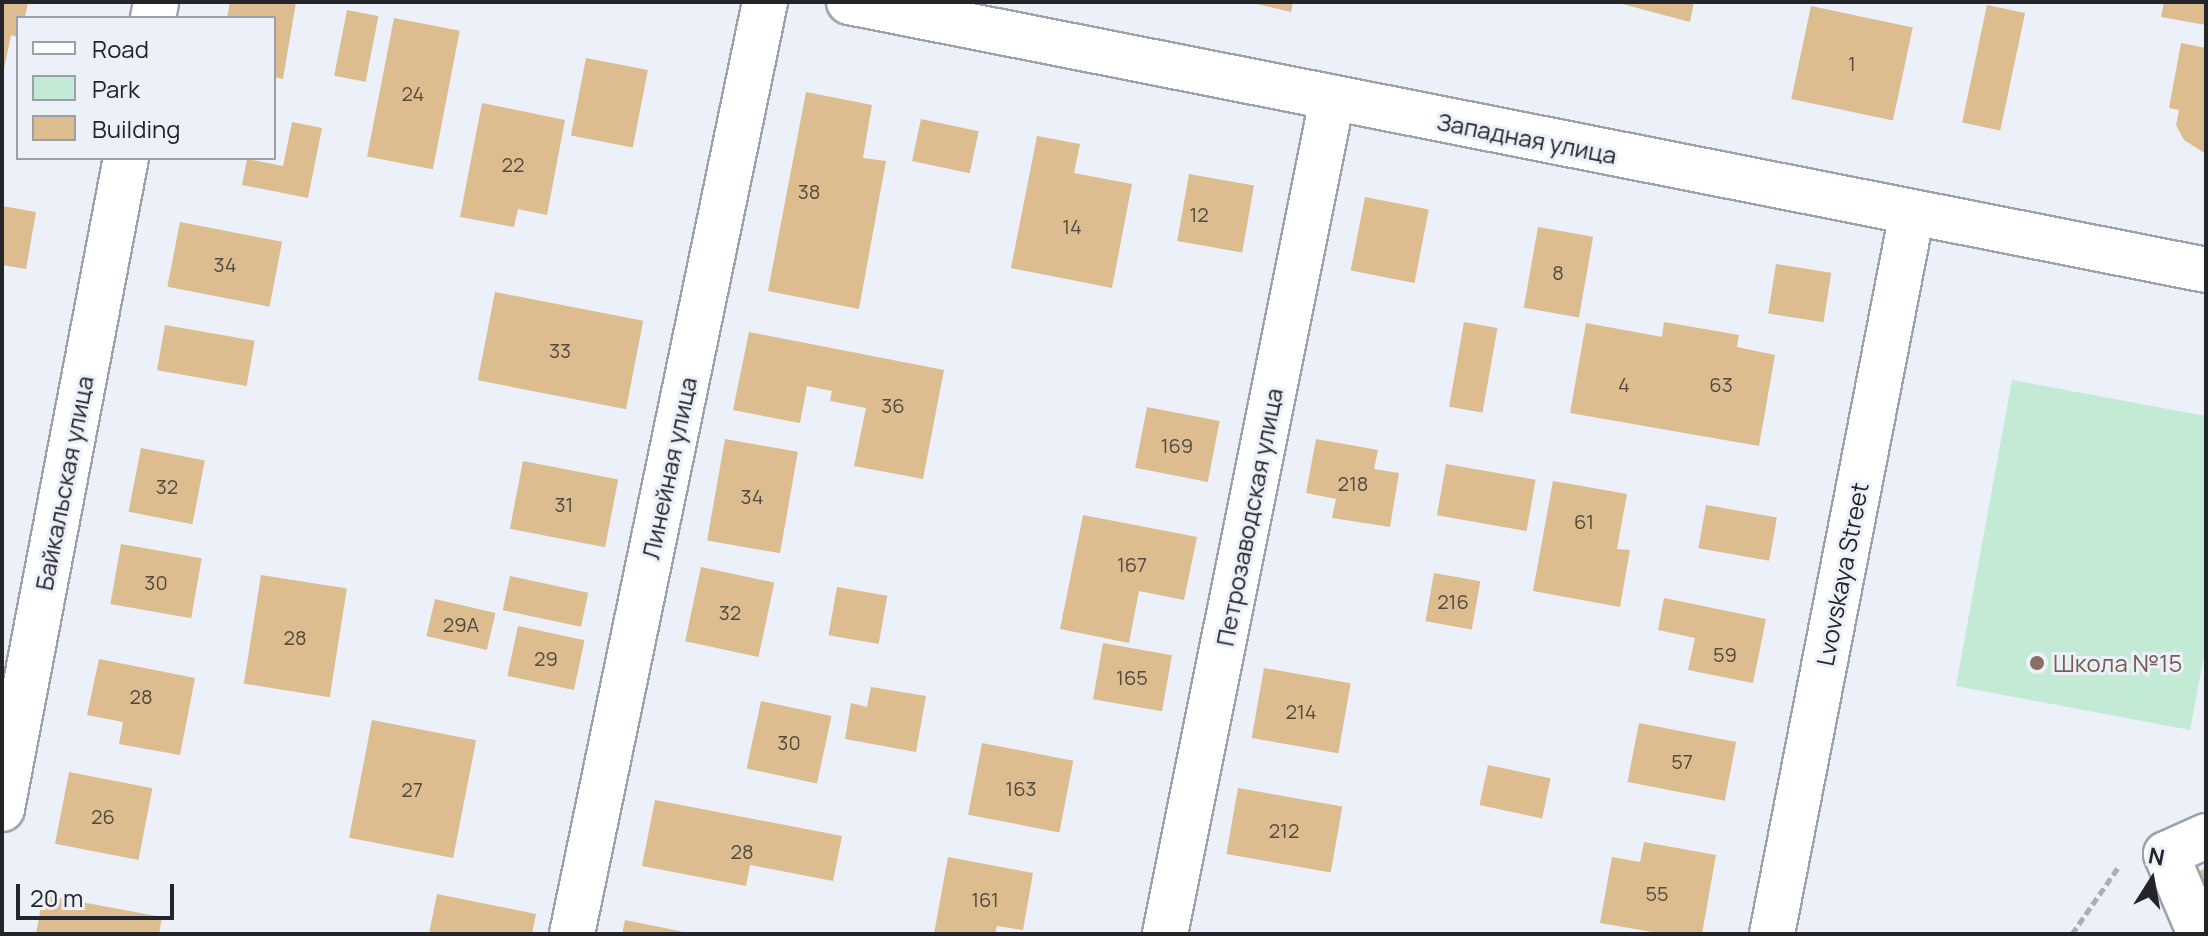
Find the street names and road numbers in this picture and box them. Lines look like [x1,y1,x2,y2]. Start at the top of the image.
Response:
street label: Западная улица [1435,106,1619,170]
street label: Байкальская улица [29,373,99,593]
street label: Линейная улица [636,374,702,562]
street label: Петрозаводская улица [1210,386,1288,648]
street label: Lvovskaya Street [1810,480,1874,668]

